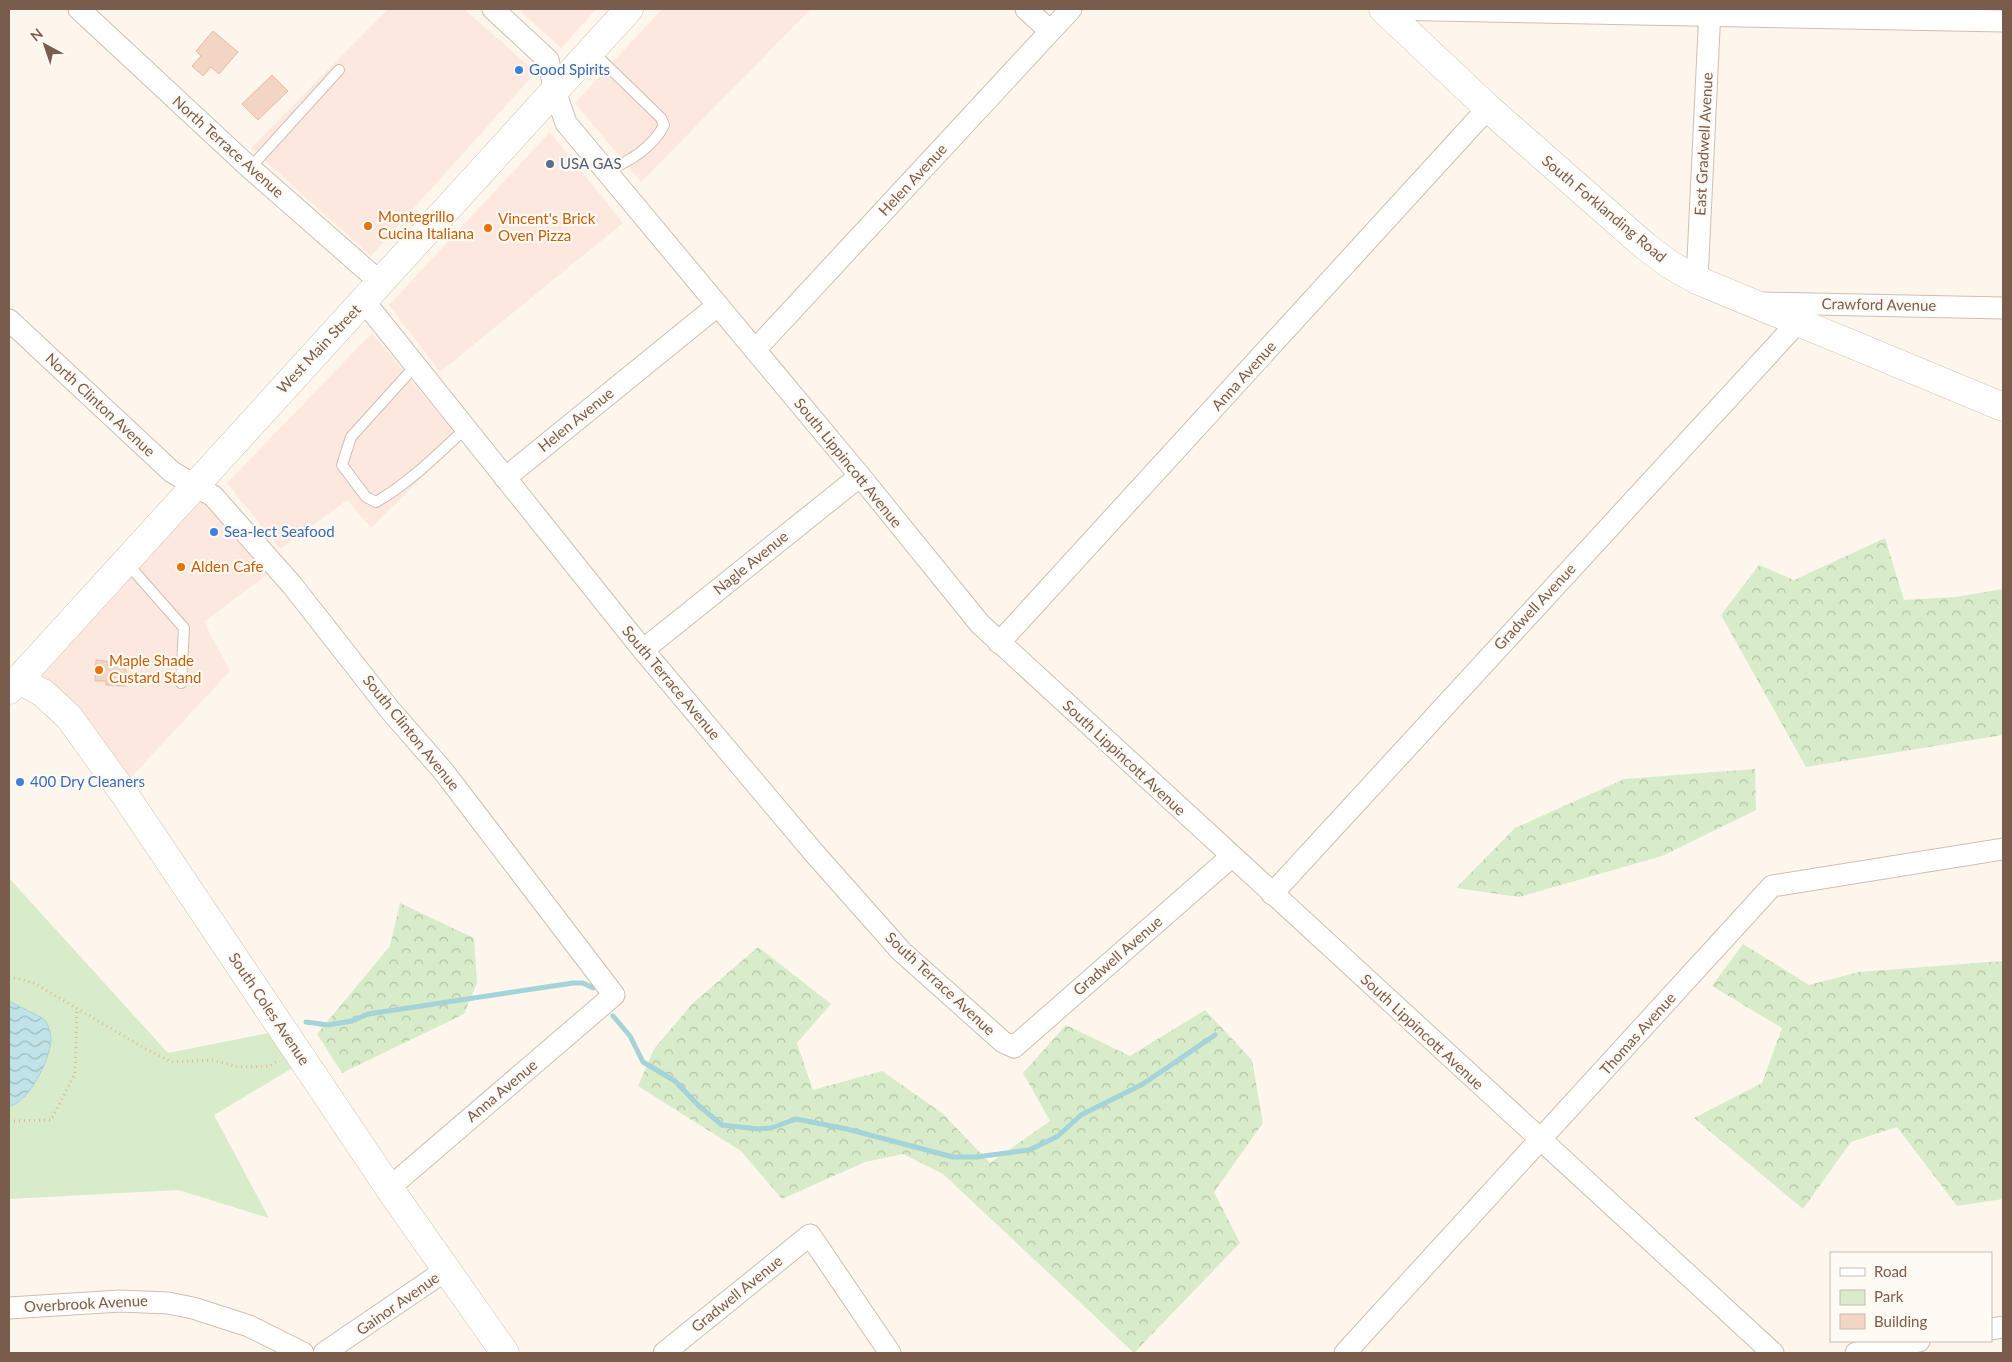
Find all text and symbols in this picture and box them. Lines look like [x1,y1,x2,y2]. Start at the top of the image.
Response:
north arrow [20,20,70,70]
text: N [27,25,46,45]
place label: Good Spirits [529,60,610,78]
marker: Good Spirits [513,64,525,76]
street label: East Gradwell Avenue [1690,72,1716,216]
street label: North Terrace Avenue [169,92,288,201]
street label: Helen Avenue [874,139,950,219]
street label: South Forklanding Road [1539,151,1670,265]
place label: USA GAS [560,154,622,172]
marker: USA GAS [544,158,556,170]
place label: Montegrillo Cucina Italiana [378,207,474,242]
place label: Vincent's Brick Oven Pizza [498,209,596,244]
marker: Montegrillo Cucina Italiana [362,220,374,232]
marker: Vincent's Brick Oven Pizza [482,222,494,234]
street label: Crawford Avenue [1822,294,1937,314]
street label: West Main Street [273,300,364,396]
street label: Anna Avenue [1207,337,1279,414]
street label: North Clinton Avenue [42,349,159,460]
street label: Helen Avenue [534,383,617,455]
street label: South Lippincott Avenue [791,394,907,531]
place label: Sea-lect Seafood [224,522,335,540]
marker: Sea-lect Seafood [208,526,220,538]
street label: Nagle Avenue [709,527,791,598]
place label: Alden Cafe [191,557,264,575]
street label: Gradwell Avenue [1490,559,1579,653]
marker: Alden Cafe [175,561,187,573]
street label: South Terrace Avenue [619,622,725,743]
place label: Maple Shade Custard Stand [109,651,201,686]
marker: Maple Shade Custard Stand [93,664,105,676]
street label: South Clinton Avenue [360,671,464,794]
street label: South Lippincott Avenue [1060,696,1190,819]
place label: 400 Dry Cleaners [30,772,145,790]
marker: 400 Dry Cleaners [14,776,26,788]
street label: Gradwell Avenue [1069,912,1165,999]
street label: South Terrace Avenue [882,928,999,1039]
street label: South Coles Avenue [225,949,314,1068]
street label: South Lippincott Avenue [1358,970,1488,1093]
street label: Thomas Avenue [1595,988,1679,1078]
street label: Anna Avenue [462,1055,541,1125]
street label: Gradwell Avenue [687,1251,785,1335]
legend [1830,1252,1992,1342]
text: Road [1874,1262,1907,1280]
street label: Gainor Avenue [353,1268,442,1338]
text: Park [1874,1287,1904,1305]
street label: Overbrook Avenue [24,1291,148,1315]
text: Building [1874,1312,1927,1330]

